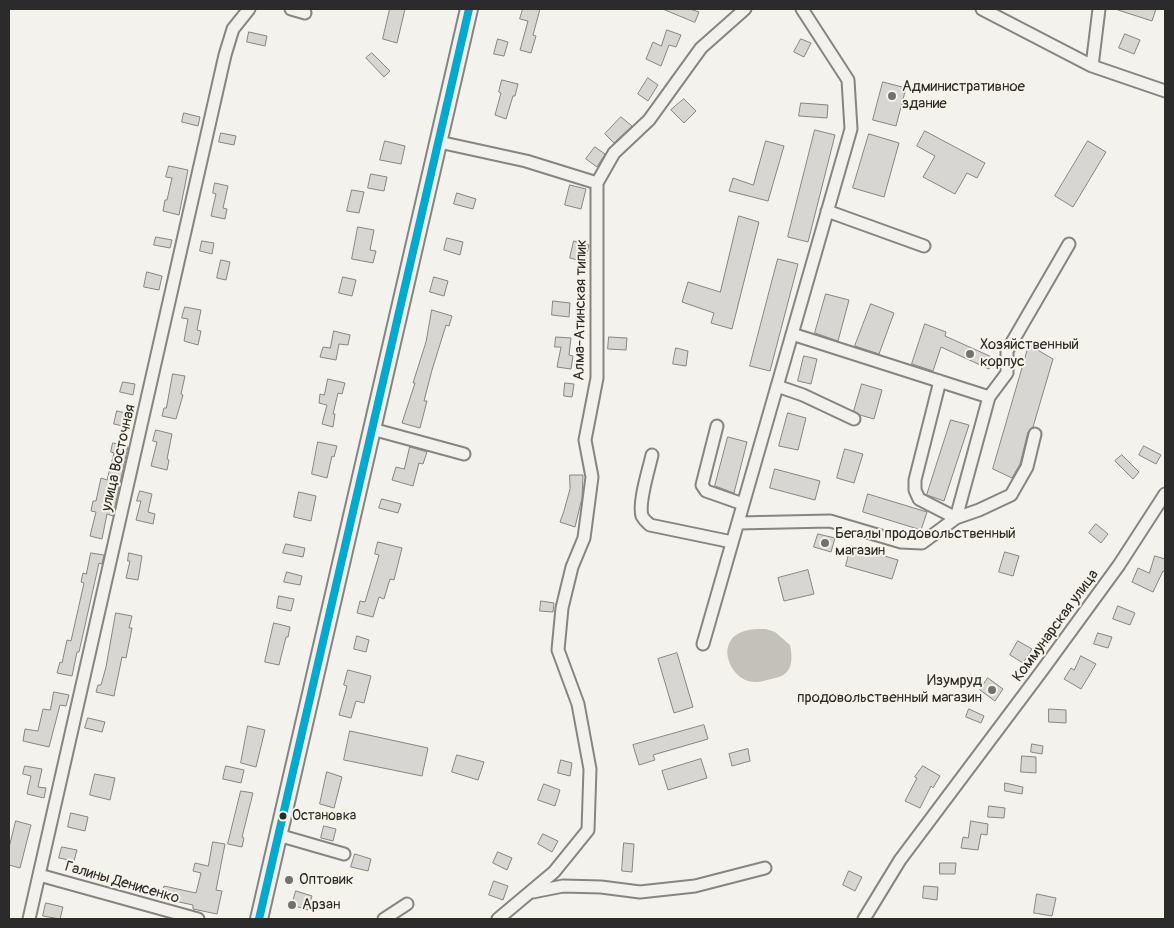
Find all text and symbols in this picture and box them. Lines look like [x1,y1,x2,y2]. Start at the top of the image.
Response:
place label: Административное здание [902,78,1025,113]
marker: Административное здание [886,90,898,102]
street label: Алма-Атинская типик [571,239,591,381]
place label: Хозяйственный корпус [980,336,1079,371]
marker: Хозяйственный корпус [964,348,976,360]
street label: улица Восточная [98,403,140,513]
place label: Бегалы продовольственный магазин [835,525,1016,560]
marker: Бегалы продовольственный магазин [819,537,831,549]
street label: Коммунарская улица [1009,566,1103,686]
place label: Изумруд продовольственный магазин [797,672,982,707]
marker: Изумруд продовольственный магазин [986,684,998,696]
place label: Остановка [292,808,356,824]
marker: Остановка [278,811,288,821]
street label: Галины Денисенко [63,858,181,908]
place label: Оптовик [299,871,354,889]
marker: Оптовик [283,874,295,886]
place label: Арзан [302,896,341,914]
marker: Арзан [286,899,298,911]

